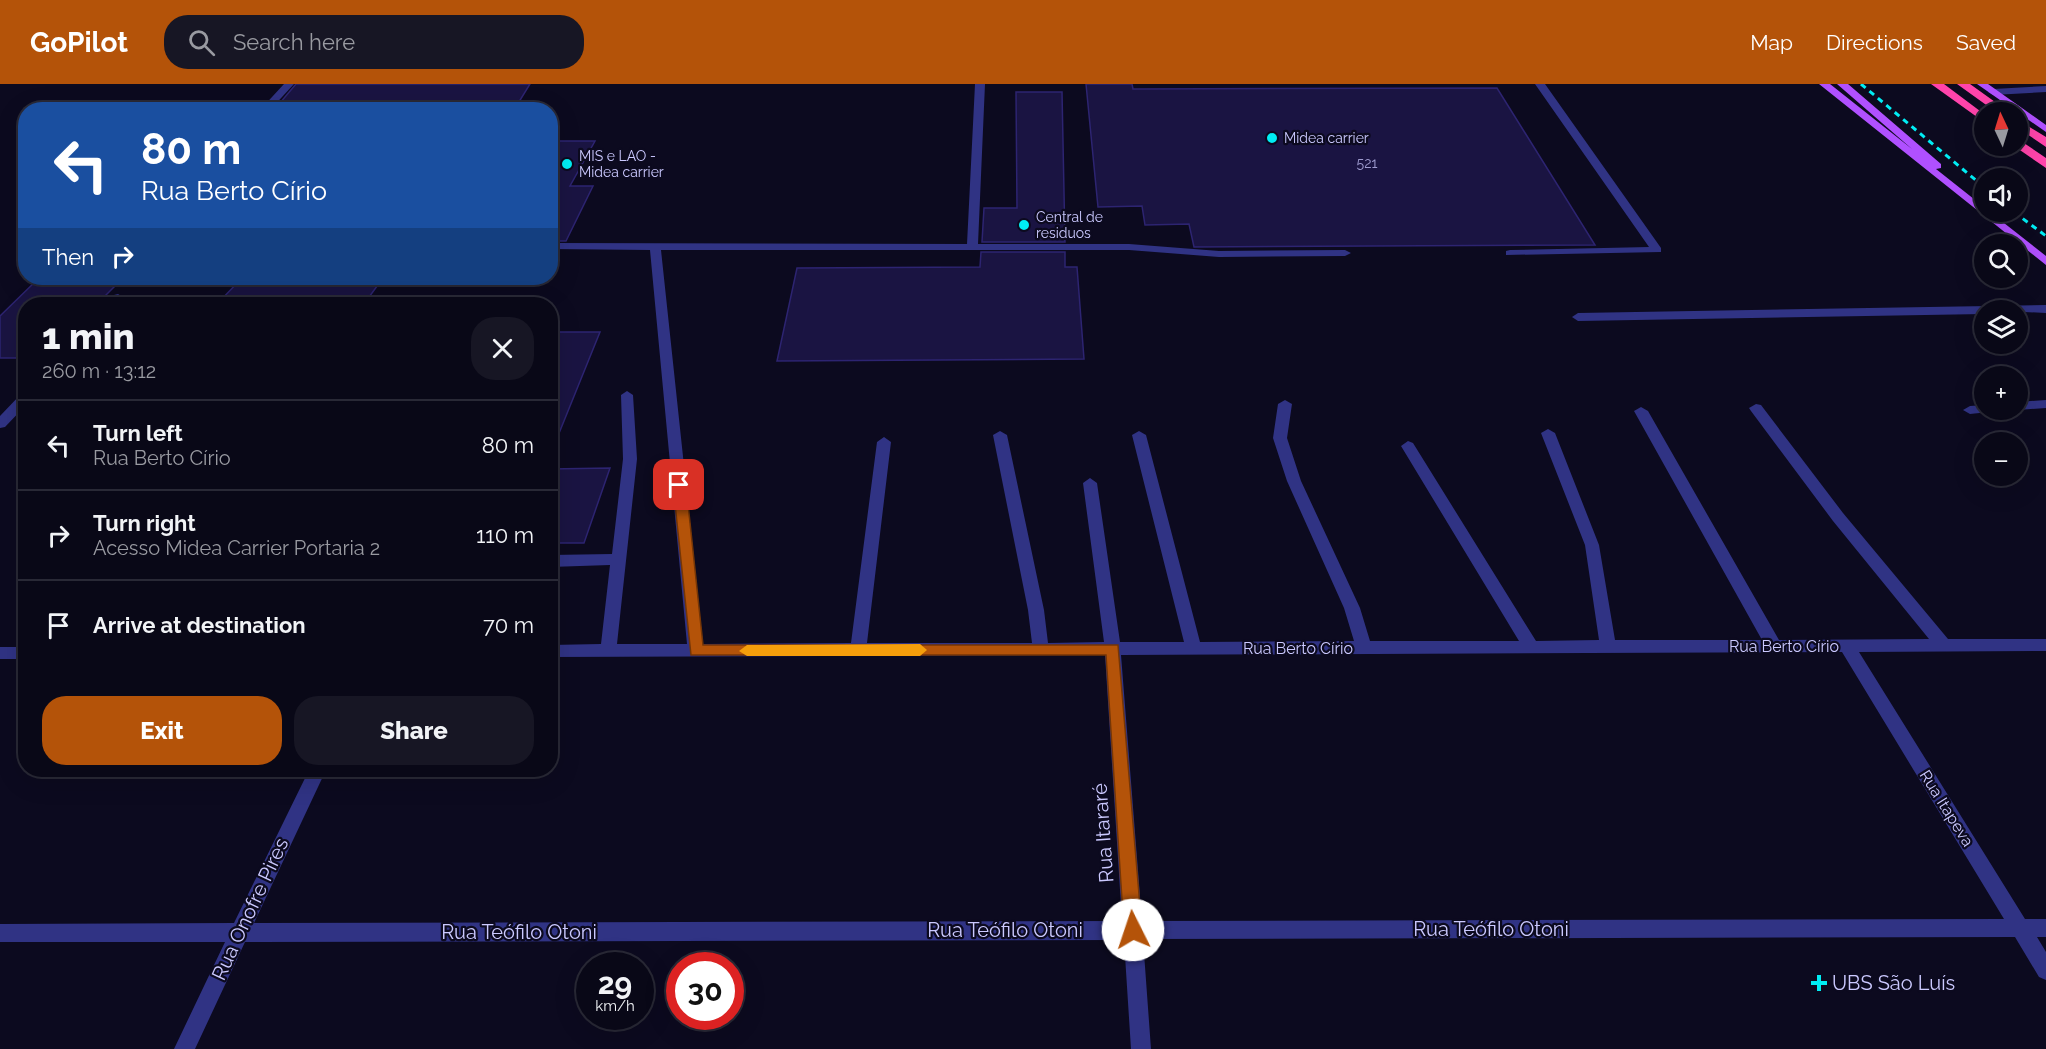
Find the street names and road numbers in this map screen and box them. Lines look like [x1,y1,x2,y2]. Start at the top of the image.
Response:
street label: Rua Berto Círio [1729,637,1839,656]
street label: Rua Berto Círio [1243,639,1353,658]
street label: Rua Itapeva [1916,766,1978,850]
street label: Rua Itararé [1088,782,1118,884]
street label: Rua Onofre Pires [207,834,293,984]
street label: Rua Teófilo Otoni [1413,917,1569,941]
street label: Rua Teófilo Otoni [927,918,1083,942]
street label: Rua Teófilo Otoni [441,920,597,944]

